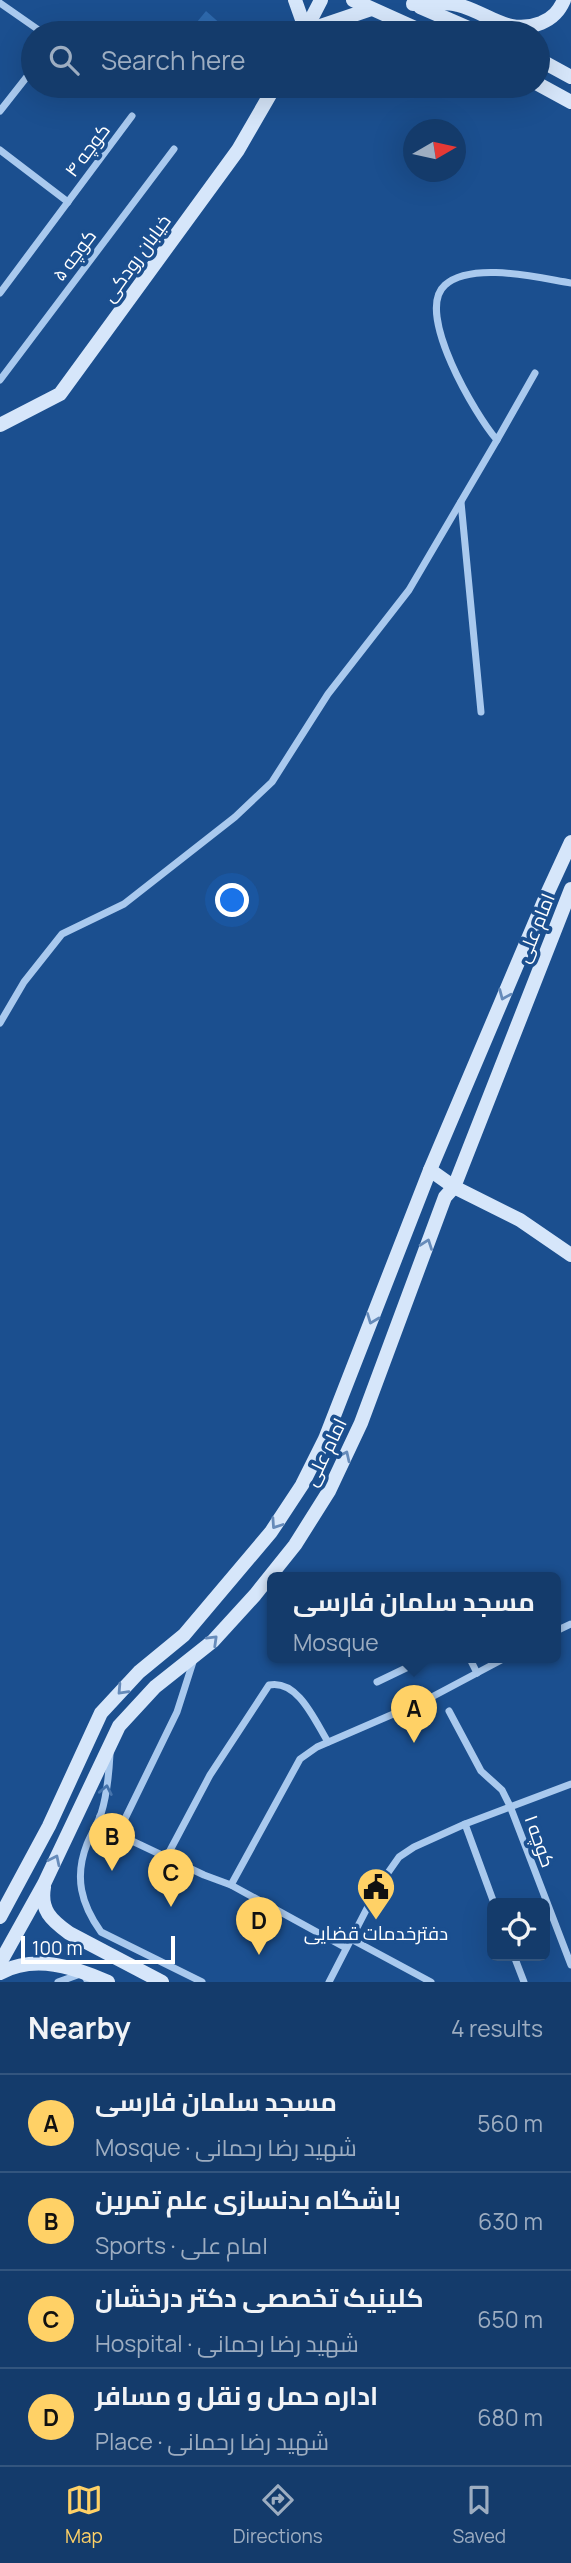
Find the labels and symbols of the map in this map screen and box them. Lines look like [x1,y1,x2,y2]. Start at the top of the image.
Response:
street label: کوچه ۴ [58,118,116,182]
north arrow [403,119,466,182]
street label: خیابان رودکی [95,209,177,307]
street label: کوچه ۵ [46,224,102,286]
your location [215,883,249,917]
street label: امام علی [509,890,562,967]
one-way arrow [498,987,512,1000]
one-way arrow [419,1239,433,1251]
one-way arrow [366,1312,380,1324]
street label: امام علی [297,1414,353,1491]
one-way arrow [337,1451,351,1463]
one-way arrow [272,1516,284,1529]
one-way arrow [205,1635,218,1648]
one-way arrow [117,1682,130,1695]
pin: A [391,1685,437,1743]
one-way arrow [98,1784,113,1796]
street label: کوچه ۱ [519,1811,561,1871]
pin: B [89,1813,135,1871]
pin: C [148,1849,194,1907]
one-way arrow [47,1855,61,1867]
public building icon: دفترخدمات قضایی [355,1866,397,1921]
pin: D [236,1897,282,1955]
place label: دفترخدمات قضایی [304,1920,448,1946]
scale bar [21,1933,175,1965]

